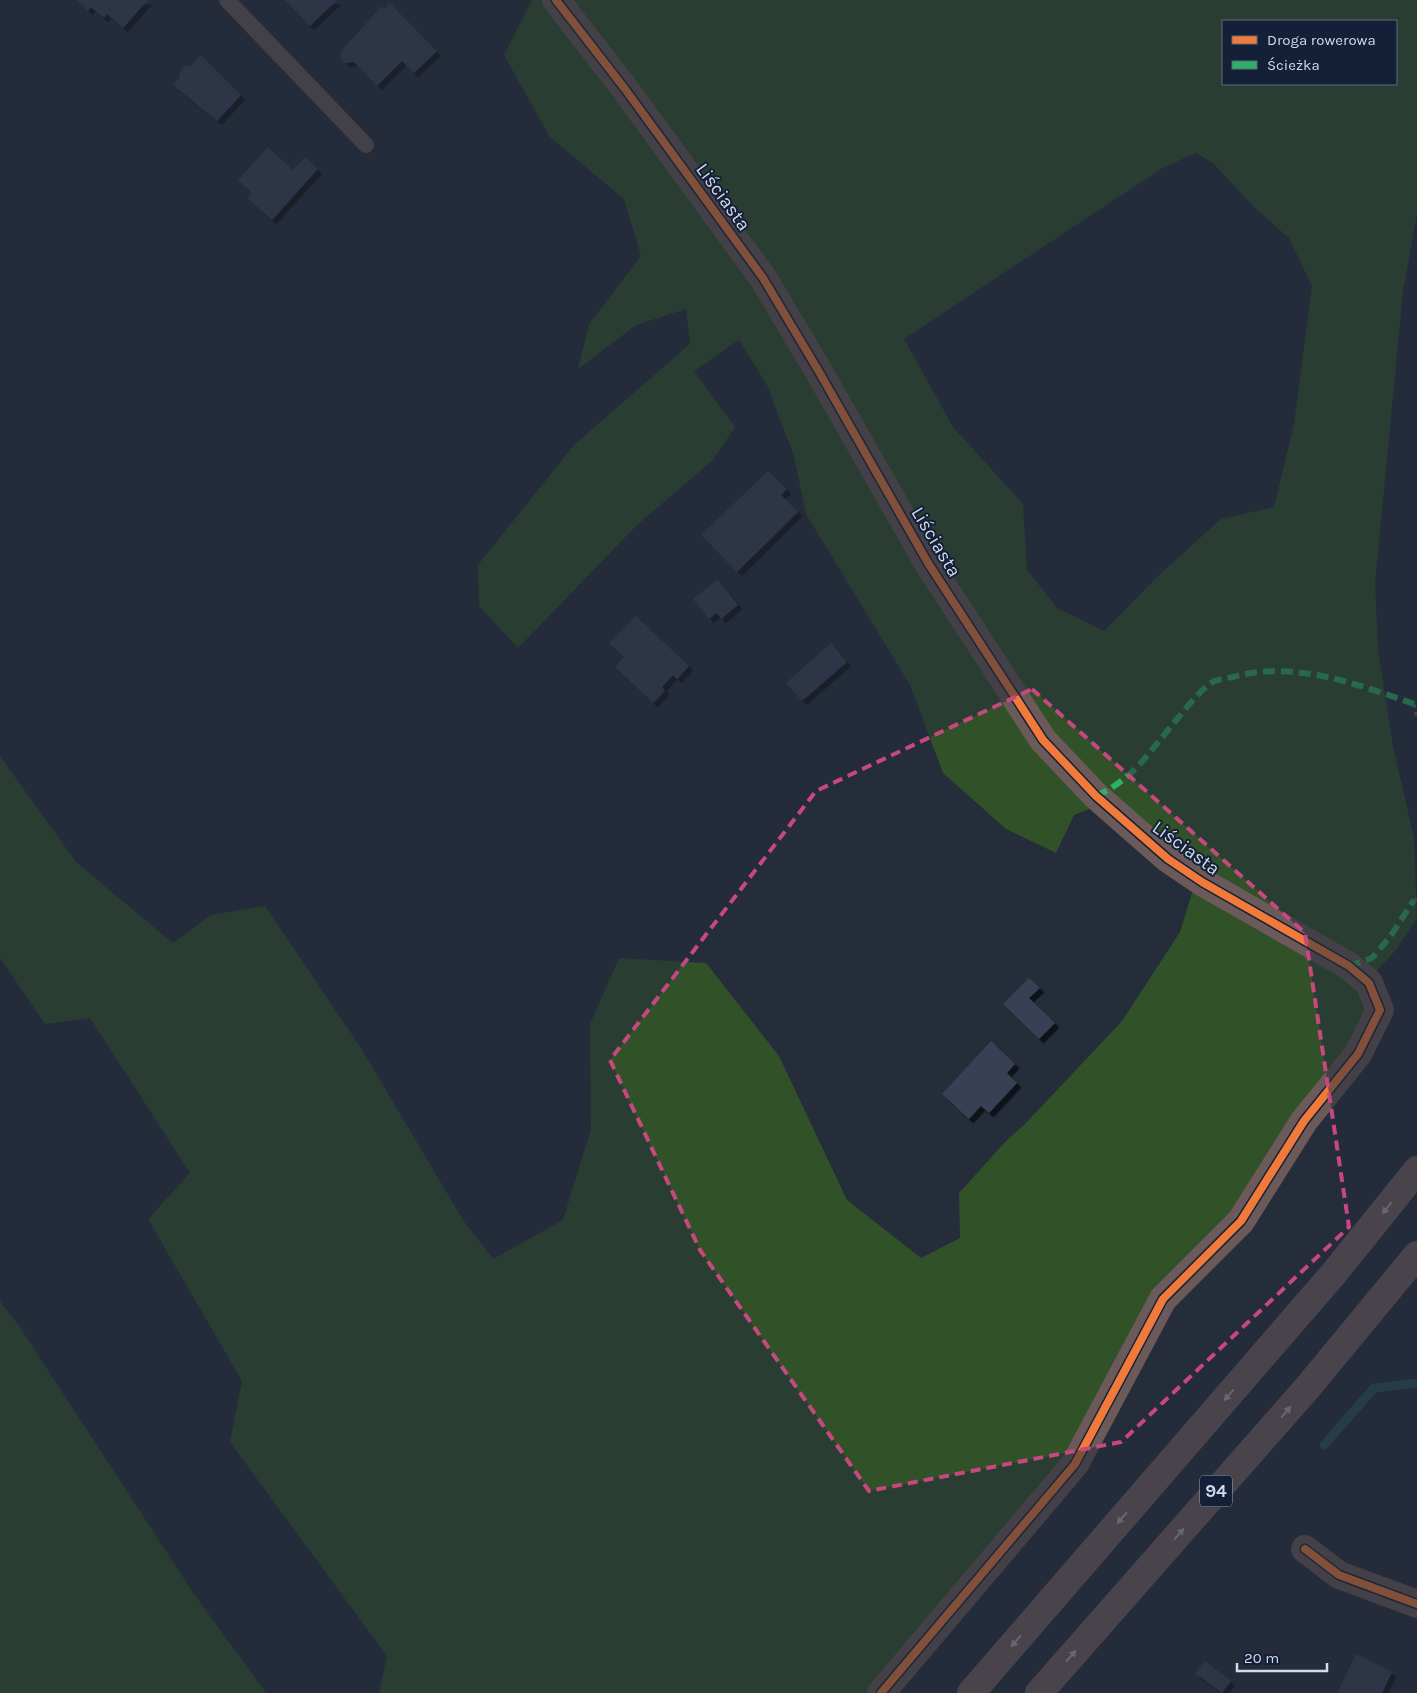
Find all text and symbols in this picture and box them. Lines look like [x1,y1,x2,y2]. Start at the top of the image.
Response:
legend [1222,20,1397,85]
text: Droga rowerowa [1267,31,1376,49]
text: Ścieżka [1267,56,1320,74]
street label: Liściasta [691,159,755,235]
street label: Liściasta [906,503,966,581]
street label: Liściasta [1148,816,1224,880]
one-way arrow [1381,1201,1392,1214]
one-way arrow [1223,1389,1234,1402]
one-way arrow [1280,1407,1292,1419]
road number: 94 [1200,1475,1232,1506]
one-way arrow [1116,1512,1128,1524]
one-way arrow [1173,1528,1184,1541]
one-way arrow [1010,1634,1021,1647]
scale bar [1237,1640,1327,1672]
text: 20 m [1244,1649,1279,1667]
one-way arrow [1066,1650,1077,1663]

